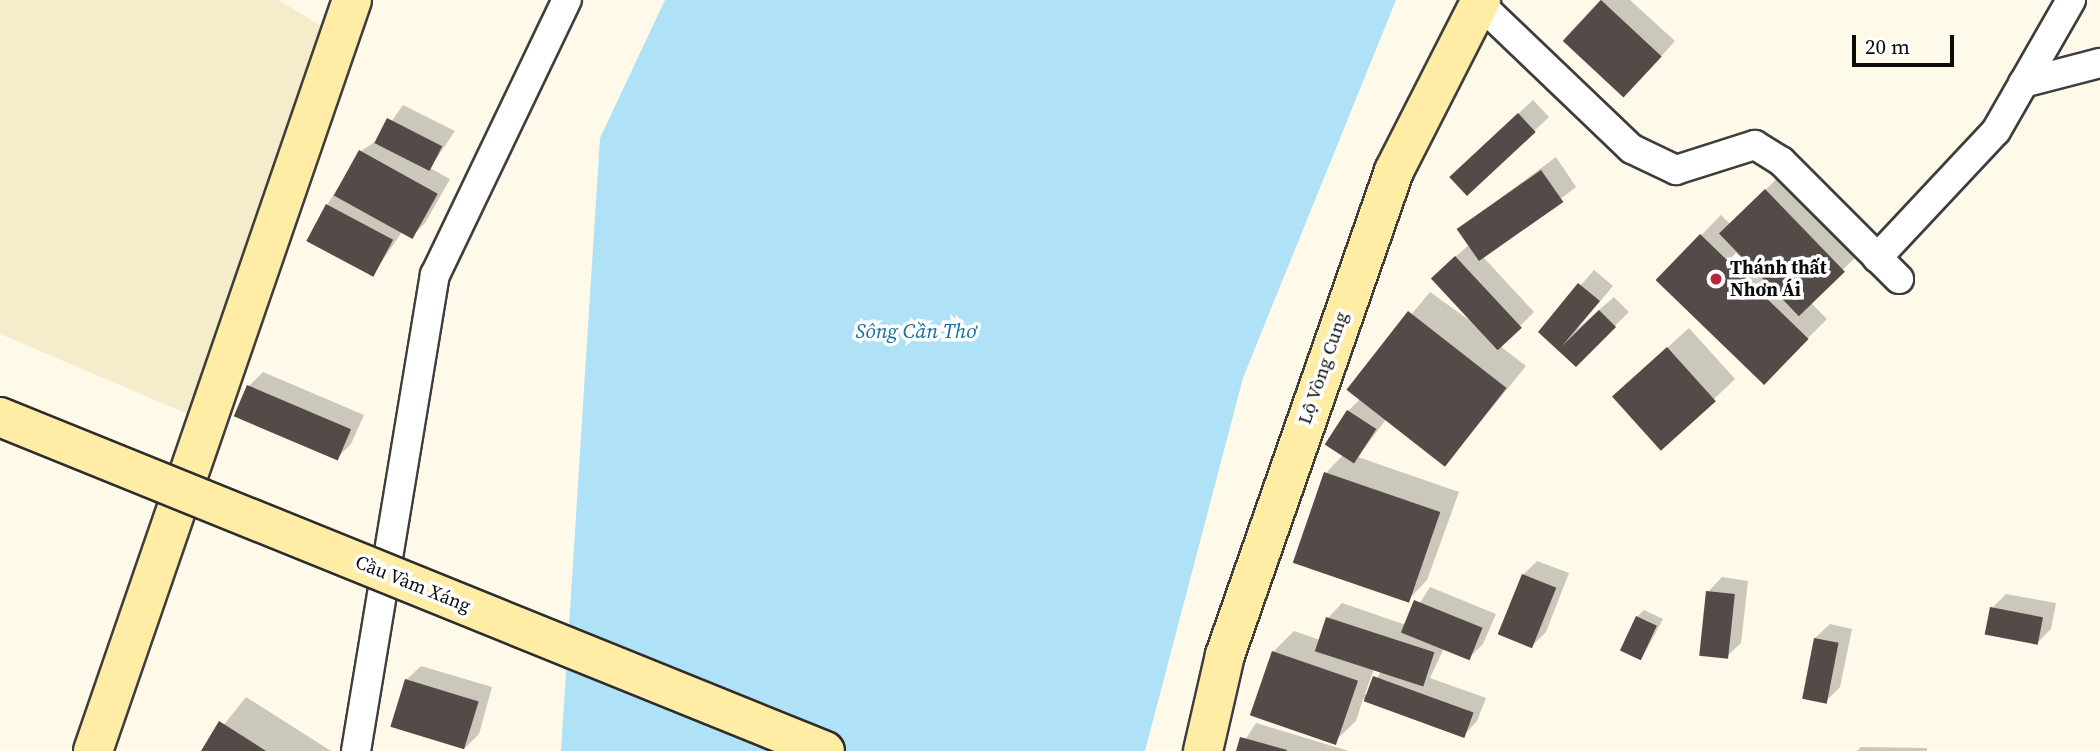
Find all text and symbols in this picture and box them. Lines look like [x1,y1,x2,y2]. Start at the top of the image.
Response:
scale bar [1855,21,1956,65]
text: 20 m [1865,32,1910,61]
place label: Thánh thất Nhơn Ái [1730,257,1826,301]
marker: Thánh thất Nhơn Ái [1708,271,1724,287]
street label: Lộ Vòng Cung [1293,308,1353,428]
water label: Sông Cần Thơ [855,318,977,344]
street label: Cầu Vàm Xáng [352,550,474,618]

